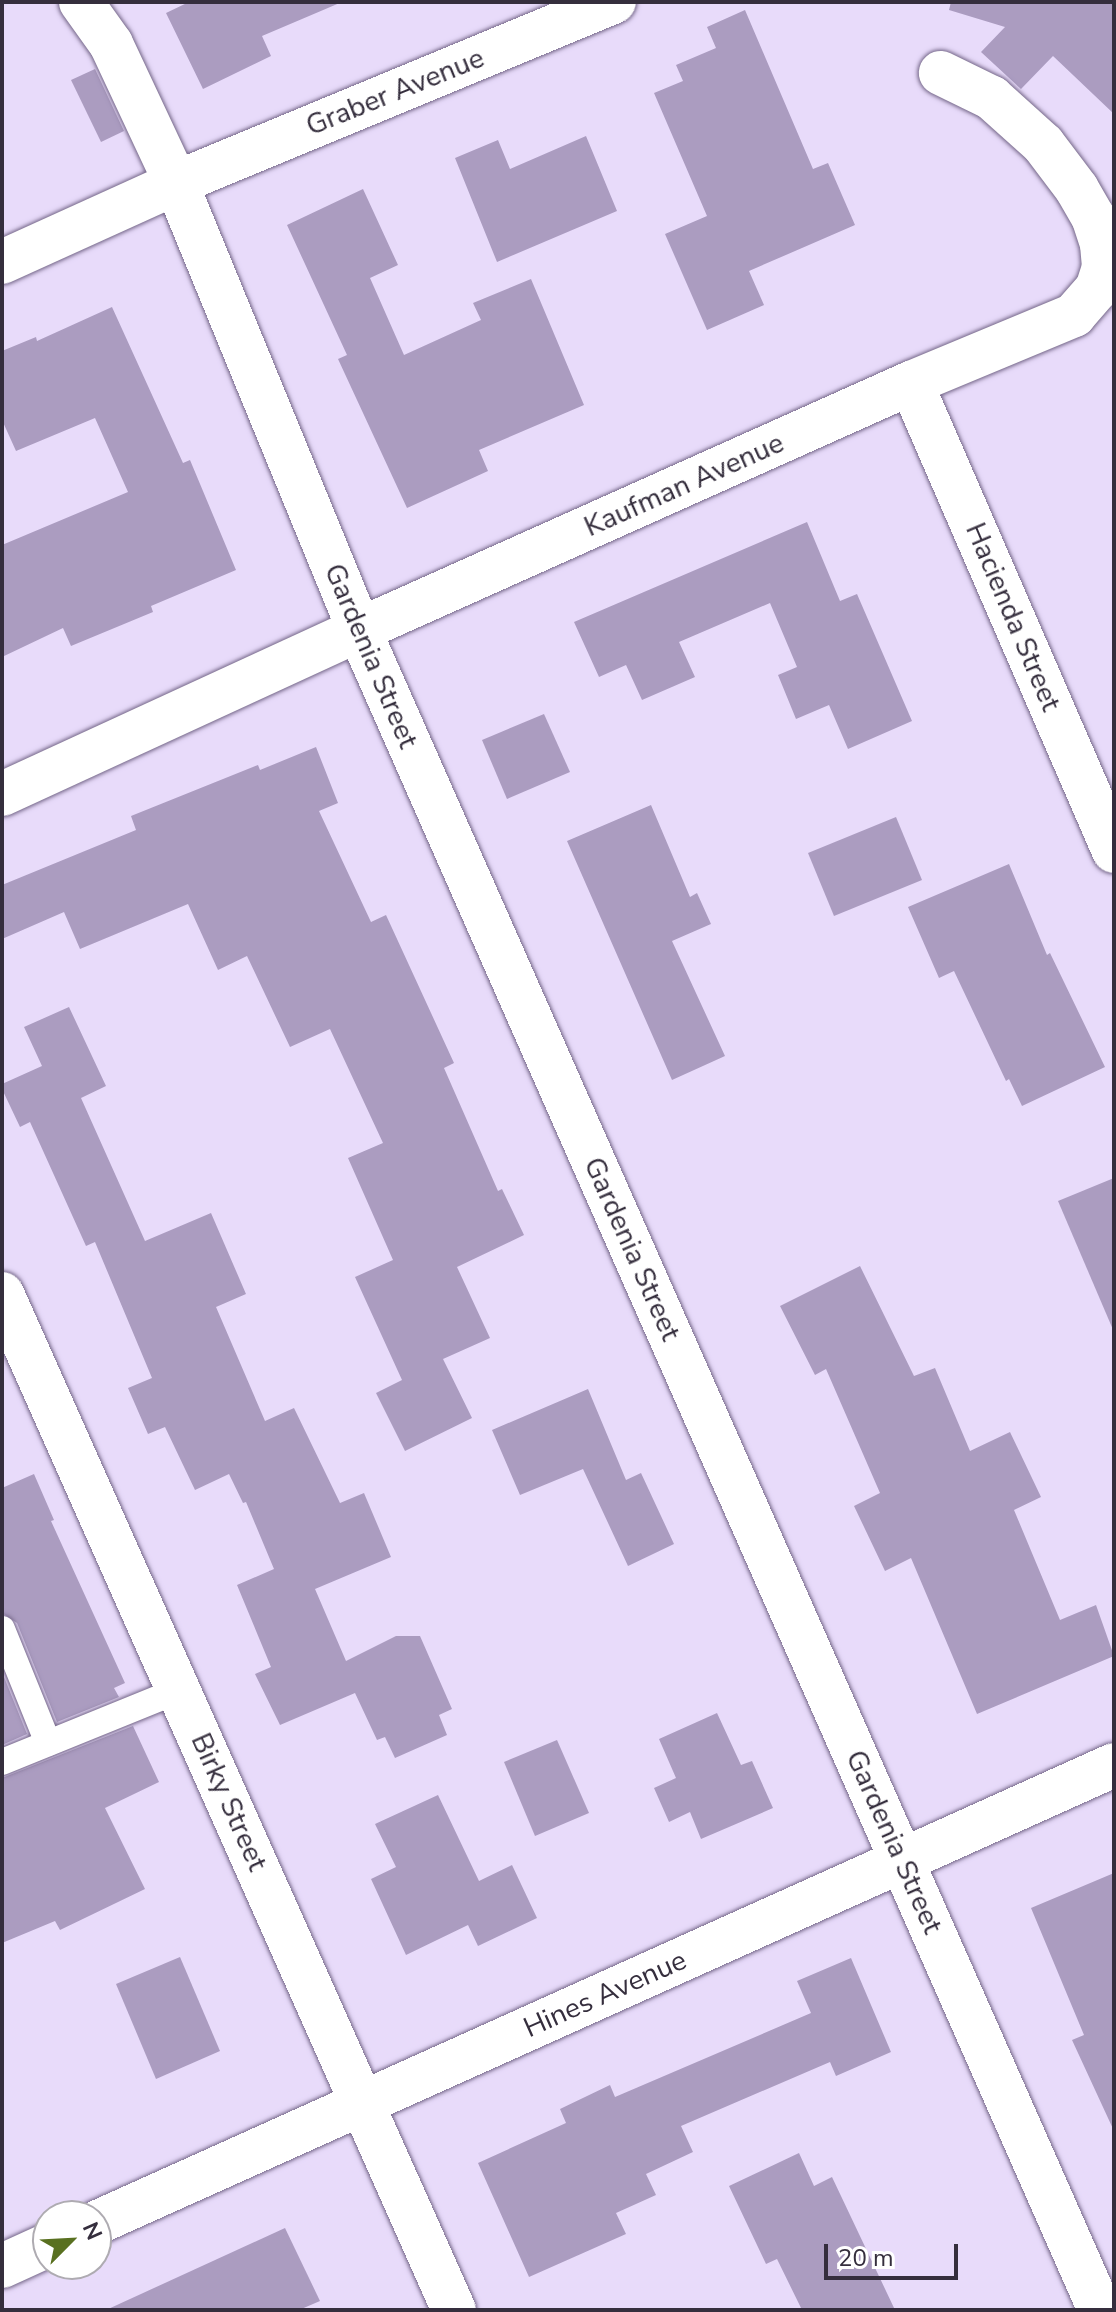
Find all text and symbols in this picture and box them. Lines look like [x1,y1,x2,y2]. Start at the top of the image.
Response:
street label: Graber Avenue [301,41,489,143]
street label: Kaufman Avenue [579,426,789,544]
street label: Hacienda Street [958,518,1068,716]
street label: Gardenia Street [317,559,425,753]
street label: Gardenia Street [577,1152,687,1346]
street label: Birky Street [184,1728,274,1876]
street label: Gardenia Street [839,1745,949,1939]
street label: Hines Avenue [518,1943,692,2045]
north arrow [32,2200,112,2280]
text: N [75,2217,109,2245]
scale bar [828,2228,962,2278]
text: 20 m [838,2242,894,2274]

